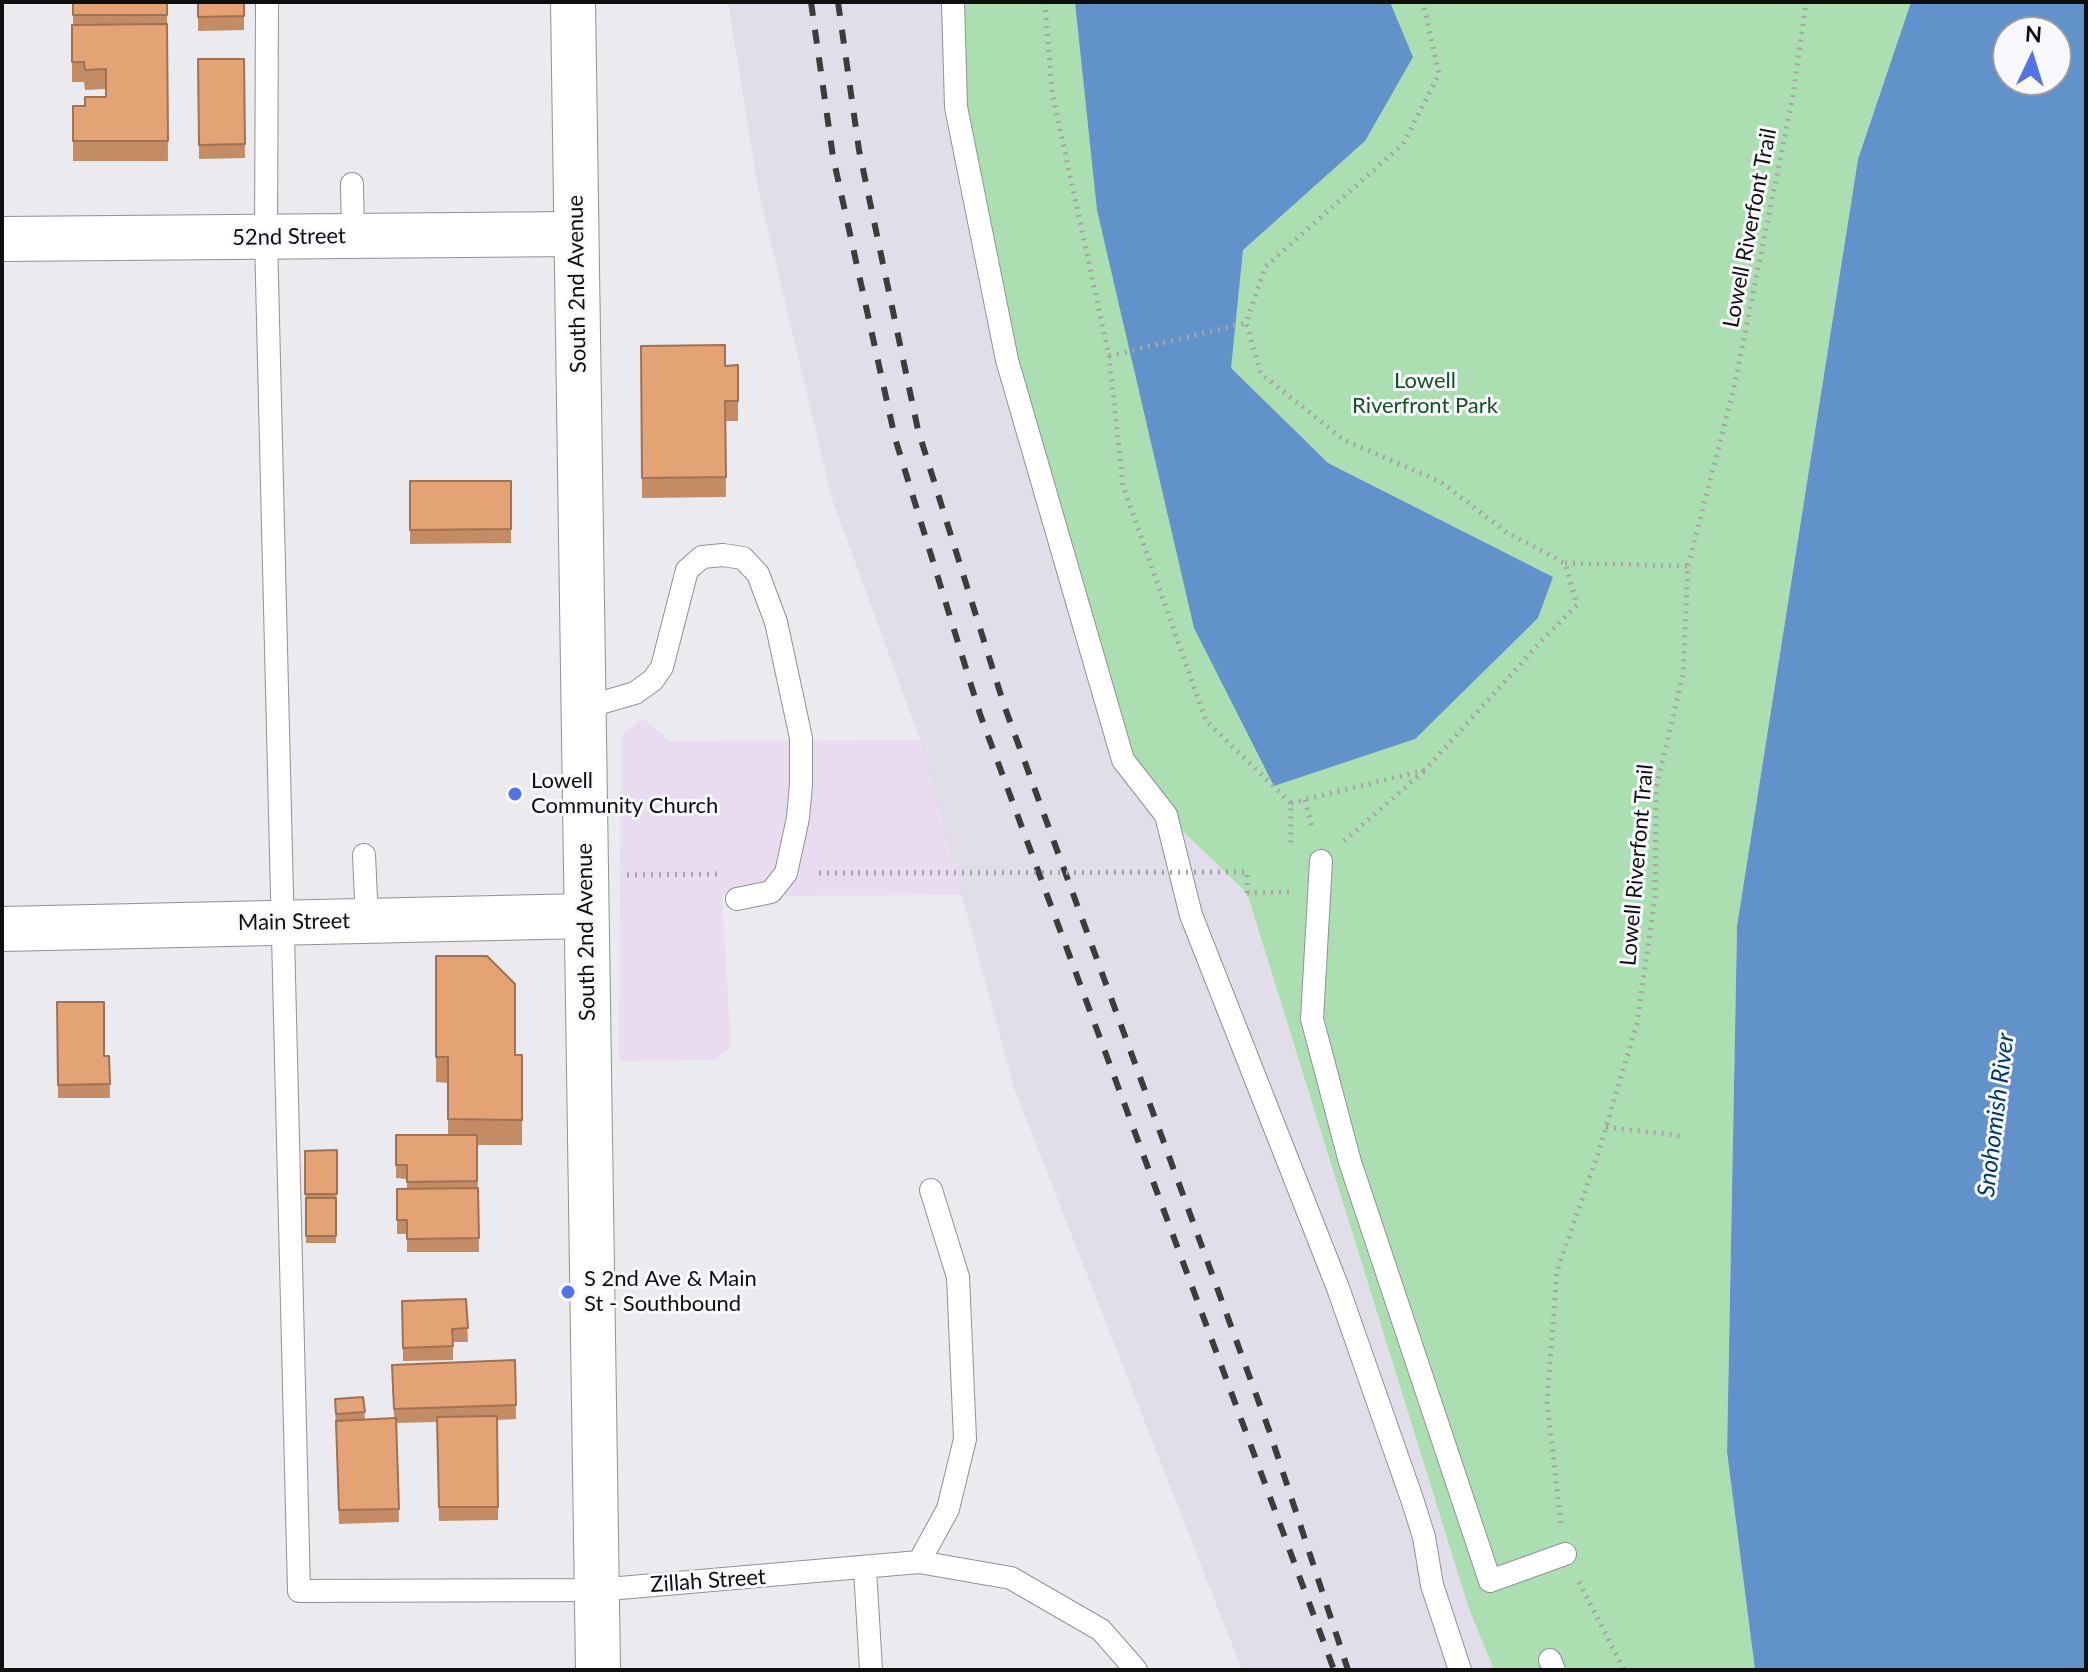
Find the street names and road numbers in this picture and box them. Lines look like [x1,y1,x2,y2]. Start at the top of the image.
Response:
street label: Lowell Riverfont Trail [1718,126,1782,330]
street label: South 2nd Avenue [562,195,592,373]
street label: 52nd Street [232,223,346,251]
street label: Lowell Riverfont Trail [1615,763,1659,967]
street label: South 2nd Avenue [571,843,601,1021]
street label: Main Street [238,908,350,936]
street label: Zillah Street [649,1564,767,1598]

